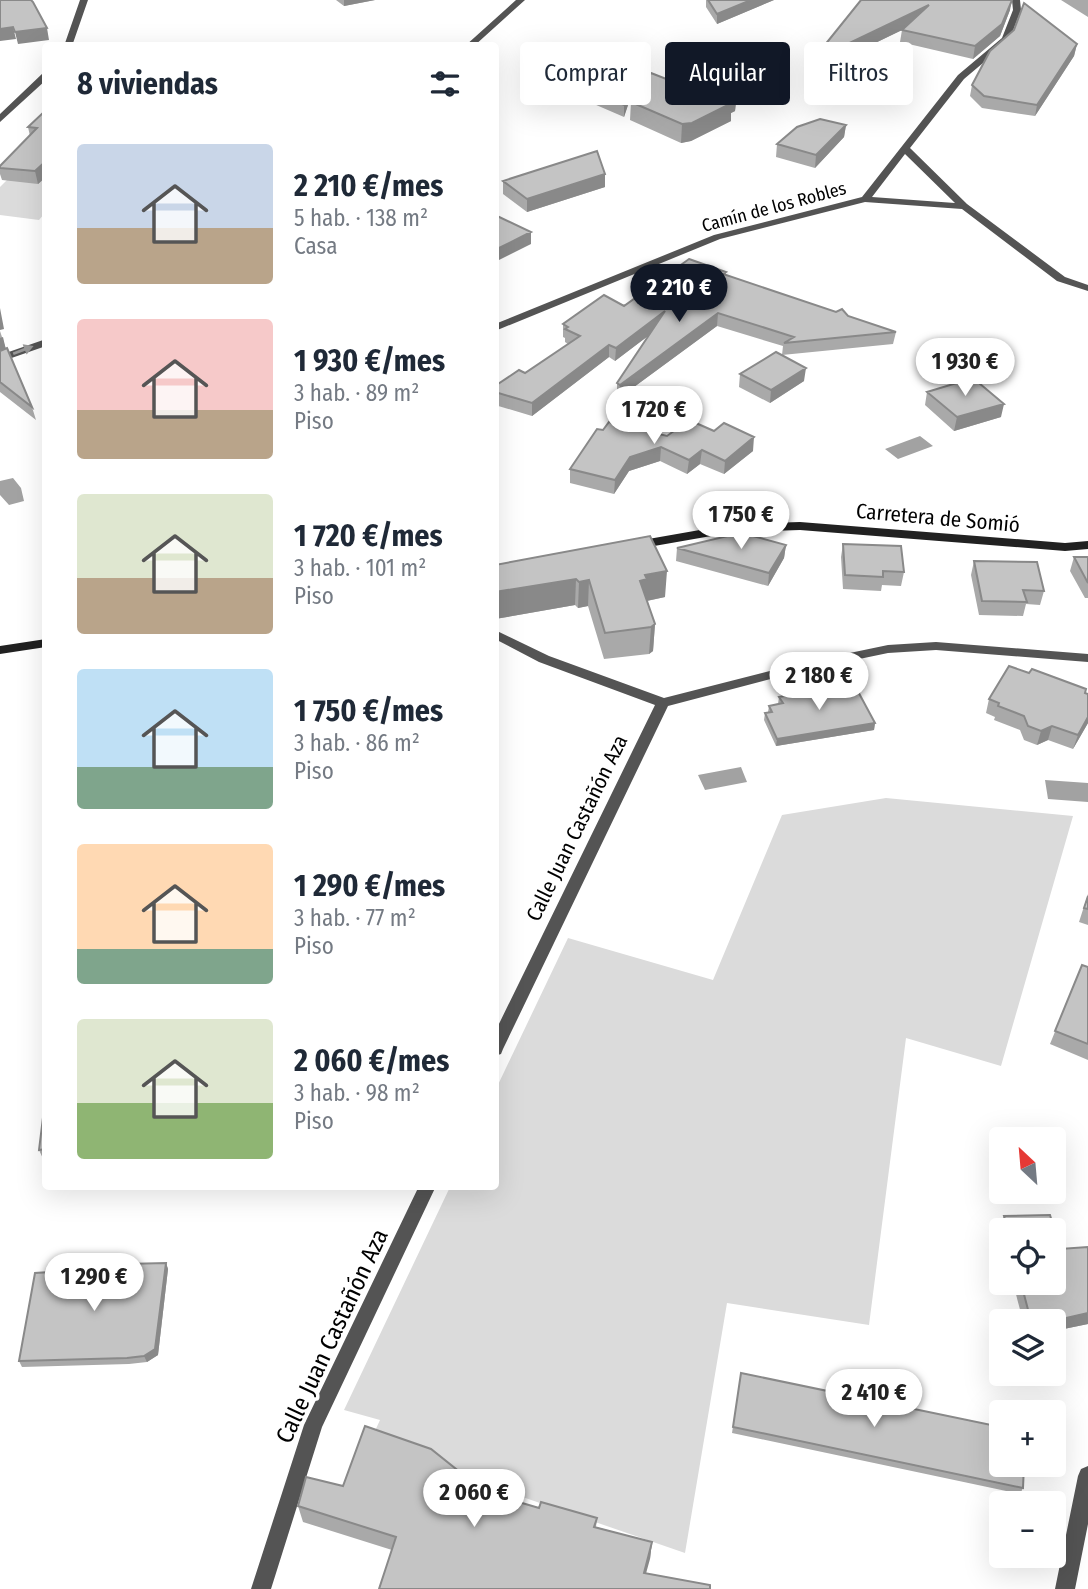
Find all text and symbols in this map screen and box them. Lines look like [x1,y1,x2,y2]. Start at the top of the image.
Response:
chip: Comprar [520,42,651,105]
chip: Alquilar [665,42,790,105]
chip: Filtros [804,42,913,105]
icon: filters [426,65,464,103]
text: 8 viviendas [77,66,218,102]
text: 2 210 €/mes [294,168,443,204]
icon: home [133,172,217,256]
street label: Camín de los Robles [699,177,849,237]
text: 5 hab. · 138 m² [294,204,428,232]
text: Casa [294,232,338,260]
pin: 2 210 € [614,264,744,324]
text: 2 210 € [646,273,712,301]
pin: 1 930 € [900,338,1030,398]
text: 1 930 €/mes [294,343,445,379]
one-way arrow [12,344,33,355]
icon: home [133,347,217,431]
text: 1 930 € [932,347,998,375]
text: 3 hab. · 89 m² [294,379,419,407]
pin: 1 720 € [589,386,719,446]
text: 1 720 € [622,395,686,423]
text: Piso [294,407,334,435]
pin: 1 750 € [676,491,806,551]
street label: Carretera de Somió [855,498,1021,538]
text: 1 750 € [708,500,774,528]
text: 1 720 €/mes [294,518,443,554]
icon: home [133,522,217,606]
text: 3 hab. · 101 m² [294,554,426,582]
text: Piso [294,582,334,610]
pin: 2 180 € [754,652,884,712]
text: 2 180 € [786,661,852,689]
text: 1 750 €/mes [294,693,443,729]
icon: home [133,697,217,781]
text: 3 hab. · 86 m² [294,729,420,757]
street label: Calle Juan Castañón Aza [521,731,633,925]
text: Piso [294,757,334,785]
text: 1 290 €/mes [294,868,445,904]
icon: home [133,872,217,956]
text: 3 hab. · 77 m² [294,904,416,932]
text: Piso [294,932,334,960]
text: 2 060 €/mes [294,1043,449,1079]
icon: home [133,1047,217,1131]
text: 3 hab. · 98 m² [294,1079,420,1107]
text: Piso [294,1107,334,1135]
north arrow [989,1127,1066,1204]
map controls [989,1127,1066,1568]
button: locate [989,1218,1066,1295]
street label: Calle Juan Castañón Aza [270,1224,394,1448]
pin: 1 290 € [29,1254,159,1313]
text: 1 290 € [61,1262,127,1290]
button: layers [989,1309,1066,1386]
pin: 2 410 € [809,1370,939,1429]
text: 2 410 € [841,1378,907,1406]
button: + [989,1400,1066,1477]
pin: 2 060 € [409,1470,539,1529]
text: 2 060 € [439,1478,509,1506]
button: − [989,1491,1066,1568]

